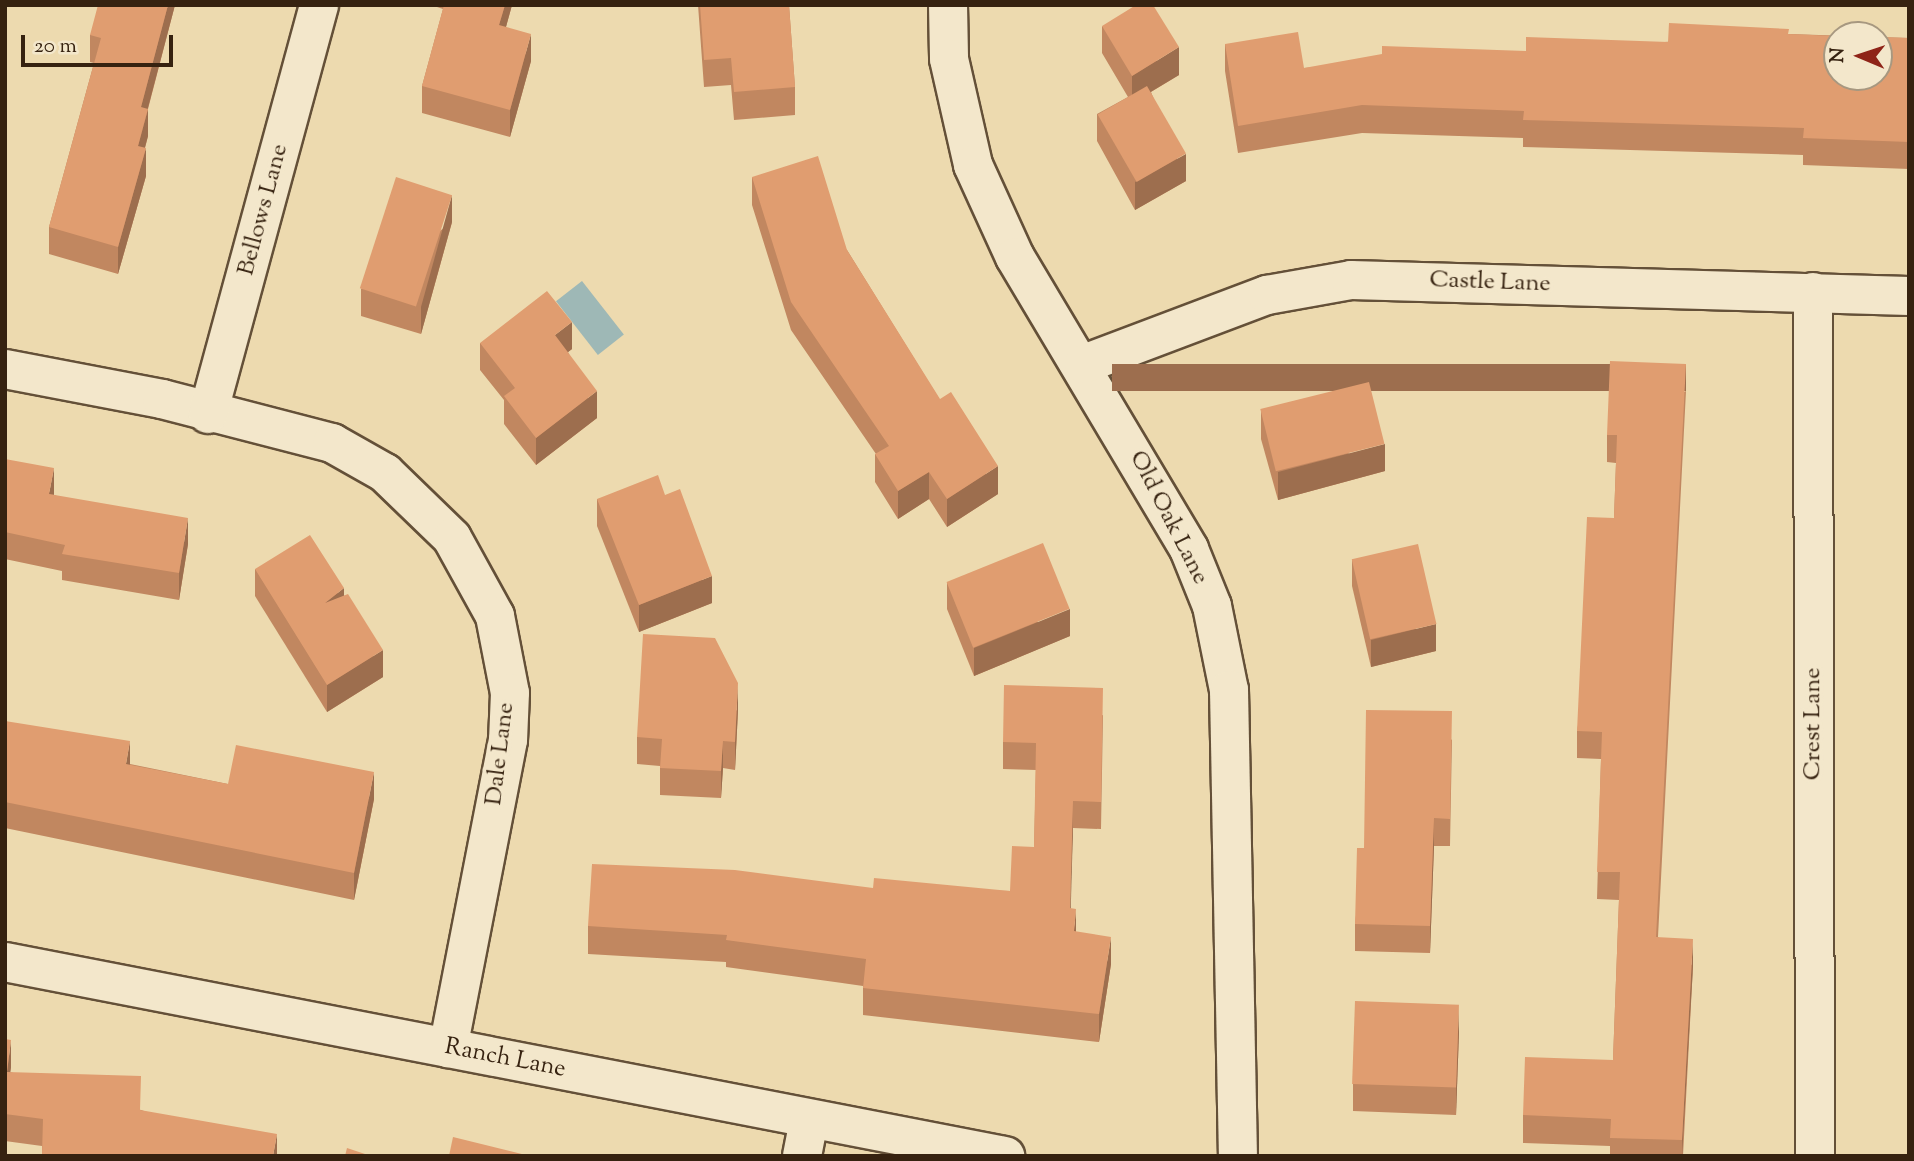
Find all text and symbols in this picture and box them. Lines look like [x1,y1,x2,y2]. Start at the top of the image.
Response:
scale bar [24,21,177,65]
north arrow [1823,21,1893,91]
text: 20 m [34,32,77,62]
text: N [1825,47,1852,63]
street label: Bellows Lane [233,141,295,279]
street label: Castle Lane [1429,266,1551,300]
street label: Old Oak Lane [1122,446,1214,590]
street label: Crest Lane [1800,668,1828,780]
street label: Dale Lane [480,701,522,807]
street label: Ranch Lane [442,1033,568,1085]

